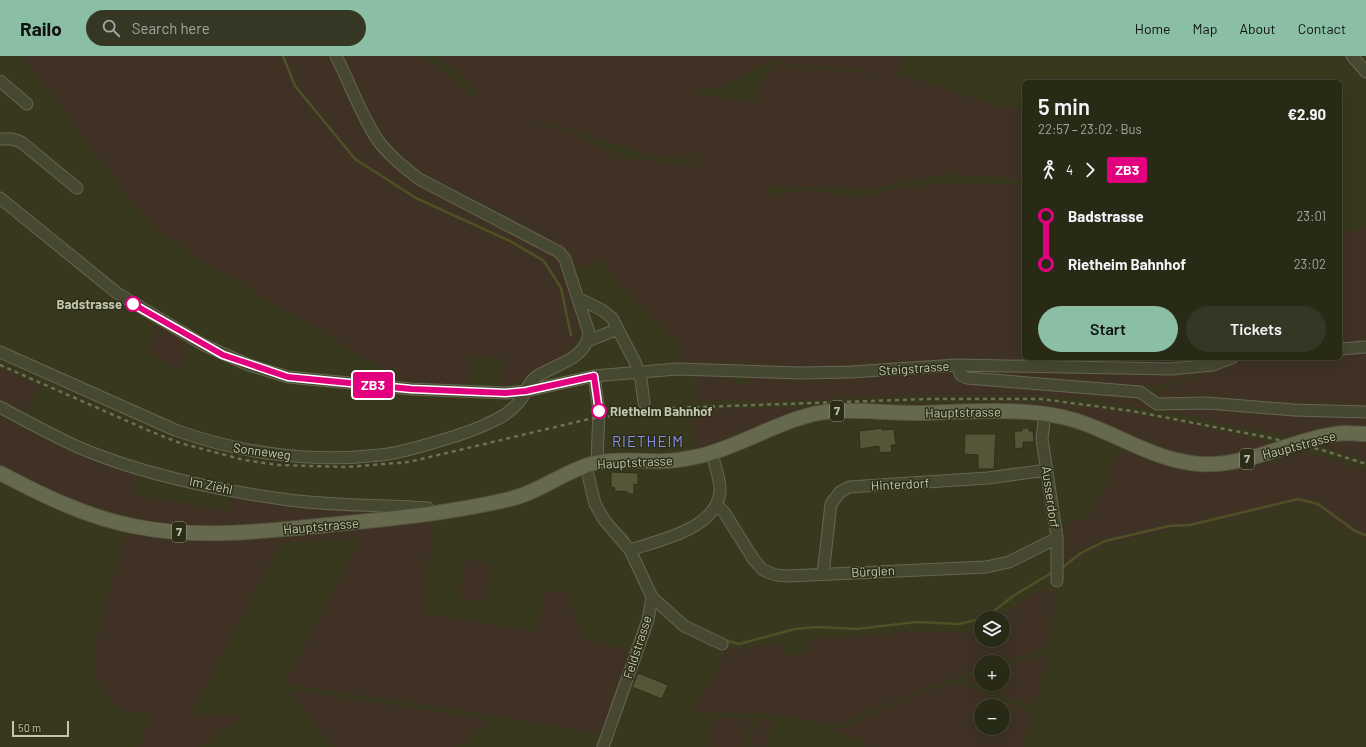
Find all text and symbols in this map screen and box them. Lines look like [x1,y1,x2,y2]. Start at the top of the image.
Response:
search box [86,10,366,46]
text: Railo [20,17,62,40]
icon: search [100,17,122,39]
text: Search here [132,19,210,37]
text: Home [1135,20,1171,37]
text: Map [1193,20,1217,37]
text: About [1239,20,1276,37]
text: Contact [1298,20,1346,37]
text: 5 min [1038,93,1090,119]
text: €2.90 [1288,105,1326,123]
text: 22:57 – 23:02 · Bus [1038,121,1142,137]
icon: walk [1038,159,1060,181]
icon: forward [1079,159,1101,181]
text: ZB3 [1115,161,1139,178]
text: 4 [1066,162,1073,178]
text: Badstrasse [1068,207,1144,225]
text: 23:01 [1296,208,1326,224]
text: Rietheim Bahnhof [1068,255,1186,273]
text: 23:02 [1294,256,1326,272]
place label: Badstrasse [56,296,122,312]
marker: Badstrasse [125,296,141,312]
button: Start [1038,306,1178,352]
button: Tickets [1186,306,1326,352]
street label: Steigstrasse [878,358,950,378]
line badge: ZB3 [350,372,396,398]
text: ZB3 [361,376,385,393]
road number: 7 [830,401,844,421]
marker: Rietheim Bahnhof [591,403,607,419]
place label: Rietheim Bahnhof [610,403,712,419]
street label: Hauptstrasse [925,403,1001,421]
street label: Hauptstrasse [1260,427,1338,463]
district label: RIETHEIM [612,432,684,450]
street label: Sonneweg [232,439,292,463]
road number: 7 [1240,449,1254,469]
street label: Hauptstrasse [597,452,673,472]
street label: Ausserdorf [1039,465,1063,529]
street label: Im Ziehl [188,473,234,497]
street label: Hinterdorf [870,474,930,494]
street label: Hauptstrasse [283,515,359,537]
road number: 7 [172,522,186,542]
street label: Bürglen [851,562,895,580]
map controls [974,611,1010,735]
button: layers [974,611,1010,647]
street label: Feldstrasse [619,613,655,681]
button: + [974,655,1010,691]
button: − [974,699,1010,735]
scale bar [12,719,69,738]
text: 50 m [18,721,41,734]

